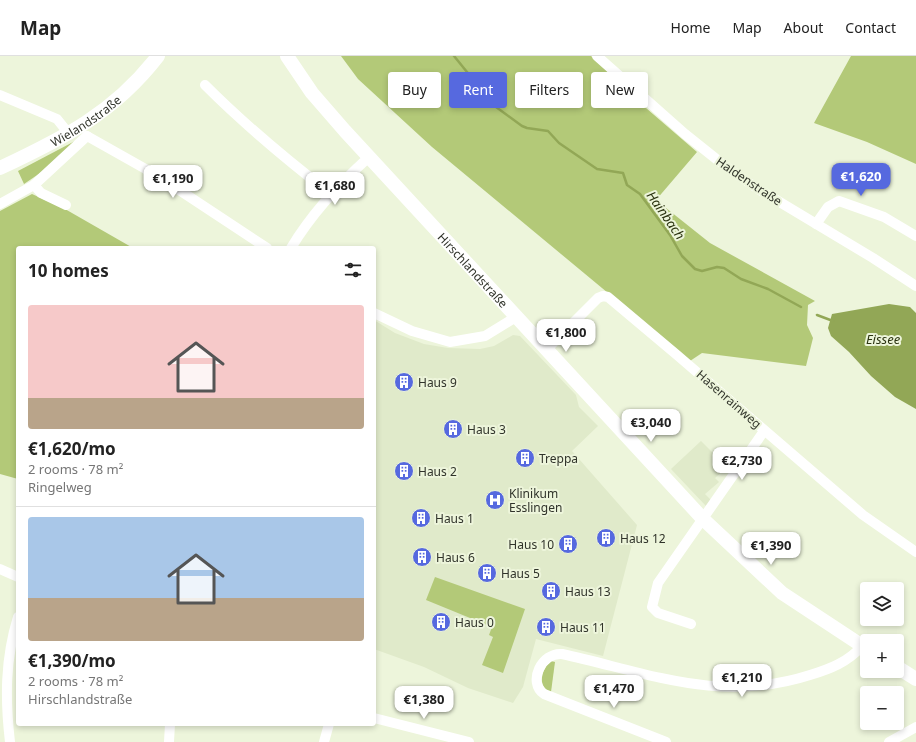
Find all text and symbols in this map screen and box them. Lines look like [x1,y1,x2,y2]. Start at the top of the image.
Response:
text: Map [20,15,61,41]
text: Home [671,18,710,37]
text: Map [732,18,762,37]
text: About [784,18,823,37]
text: Contact [845,18,896,37]
chip: Buy [388,72,441,108]
chip: Rent [449,72,507,108]
chip: Filters [515,72,583,108]
chip: New [591,72,648,108]
street label: Wielandstraße [47,91,125,150]
street label: Haldenstraße [713,153,786,209]
pin: €1,620 [828,163,894,197]
pin: €1,190 [140,165,206,199]
text: €1,620 [841,167,881,185]
text: €1,190 [153,169,193,187]
pin: €1,680 [302,172,368,206]
text: €1,680 [315,176,355,194]
water label: Hainbach [643,187,689,243]
street label: Hirschlandstraße [434,229,512,311]
text: 10 homes [28,259,109,282]
icon: filters [342,259,364,281]
pin: €1,800 [533,319,599,353]
text: €1,800 [546,323,586,341]
water label: Eissee [866,330,901,348]
icon: home [160,331,232,403]
street label: Hasenrainweg [693,366,765,432]
building icon: Haus 9 [393,371,415,393]
place label: Haus 9 [418,374,457,391]
pin: €3,040 [618,409,684,443]
text: €3,040 [631,413,671,431]
building icon: Haus 3 [442,418,464,440]
place label: Haus 3 [467,421,506,438]
text: €1,620/mo [28,437,116,460]
building icon: Treppa [514,447,536,469]
pin: €2,730 [709,447,775,481]
place label: Treppa [539,450,578,467]
text: €2,730 [722,451,762,469]
text: 2 rooms · 78 m² [28,460,123,478]
building icon: Haus 2 [393,460,415,482]
place label: Haus 2 [418,463,457,480]
text: Ringelweg [28,478,92,496]
place label: Klinikum Esslingen [509,485,562,516]
hospital icon: Klinikum Esslingen [484,489,506,511]
building icon: Haus 1 [410,507,432,529]
place label: Haus 1 [435,510,474,527]
building icon: Haus 12 [595,527,617,549]
place label: Haus 12 [620,530,666,547]
pin: €1,390 [738,532,804,566]
building icon: Haus 10 [557,533,579,555]
place label: Haus 10 [508,536,554,553]
text: €1,390 [751,536,791,554]
icon: home [160,543,232,615]
building icon: Haus 6 [411,546,433,568]
place label: Haus 6 [436,549,475,566]
building icon: Haus 5 [476,562,498,584]
place label: Haus 5 [501,565,540,582]
building icon: Haus 13 [540,580,562,602]
map controls [860,582,904,730]
button: layers [860,582,904,626]
place label: Haus 13 [565,583,611,600]
building icon: Haus 0 [430,611,452,633]
place label: Haus 0 [455,614,494,631]
building icon: Haus 11 [535,616,557,638]
place label: Haus 11 [560,619,606,636]
button: + [860,634,904,678]
text: €1,390/mo [28,649,116,672]
pin: €1,210 [709,664,775,698]
text: €1,210 [722,668,762,686]
text: 2 rooms · 78 m² [28,672,123,690]
pin: €1,470 [581,675,647,709]
text: €1,470 [594,679,634,697]
pin: €1,380 [391,686,457,720]
button: − [860,686,904,730]
text: Hirschlandstraße [28,690,132,708]
text: €1,380 [404,690,444,708]

